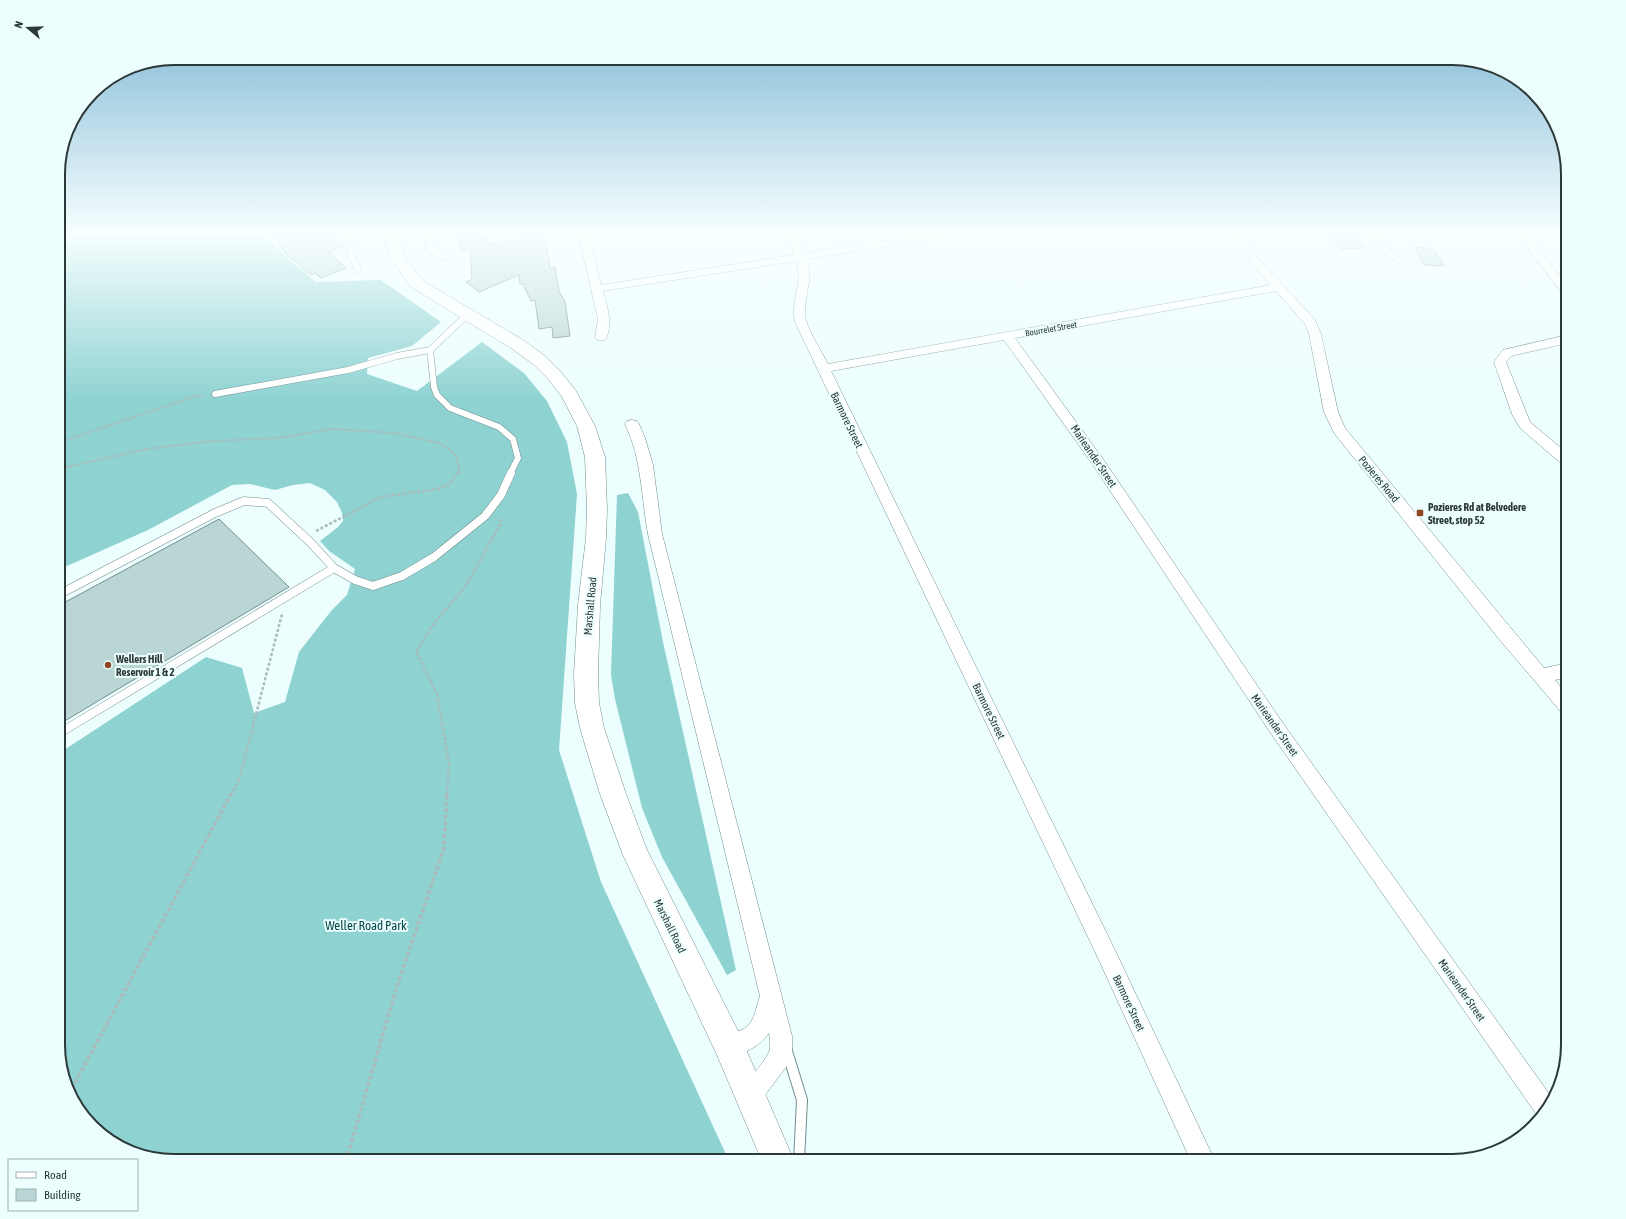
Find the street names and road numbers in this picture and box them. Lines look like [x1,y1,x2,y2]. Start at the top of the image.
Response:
street label: Bourrelet Street [1024,319,1078,338]
street label: Barmore Street [828,390,866,450]
street label: Marieander Street [1069,422,1119,490]
street label: Pozieres Road [1356,454,1402,504]
street label: Marshall Road [581,576,599,636]
street label: Barmore Street [970,681,1008,741]
street label: Marieander Street [1249,692,1301,758]
street label: Marshall Road [652,897,688,955]
street label: Marieander Street [1436,957,1488,1023]
street label: Barmore Street [1111,973,1147,1033]

